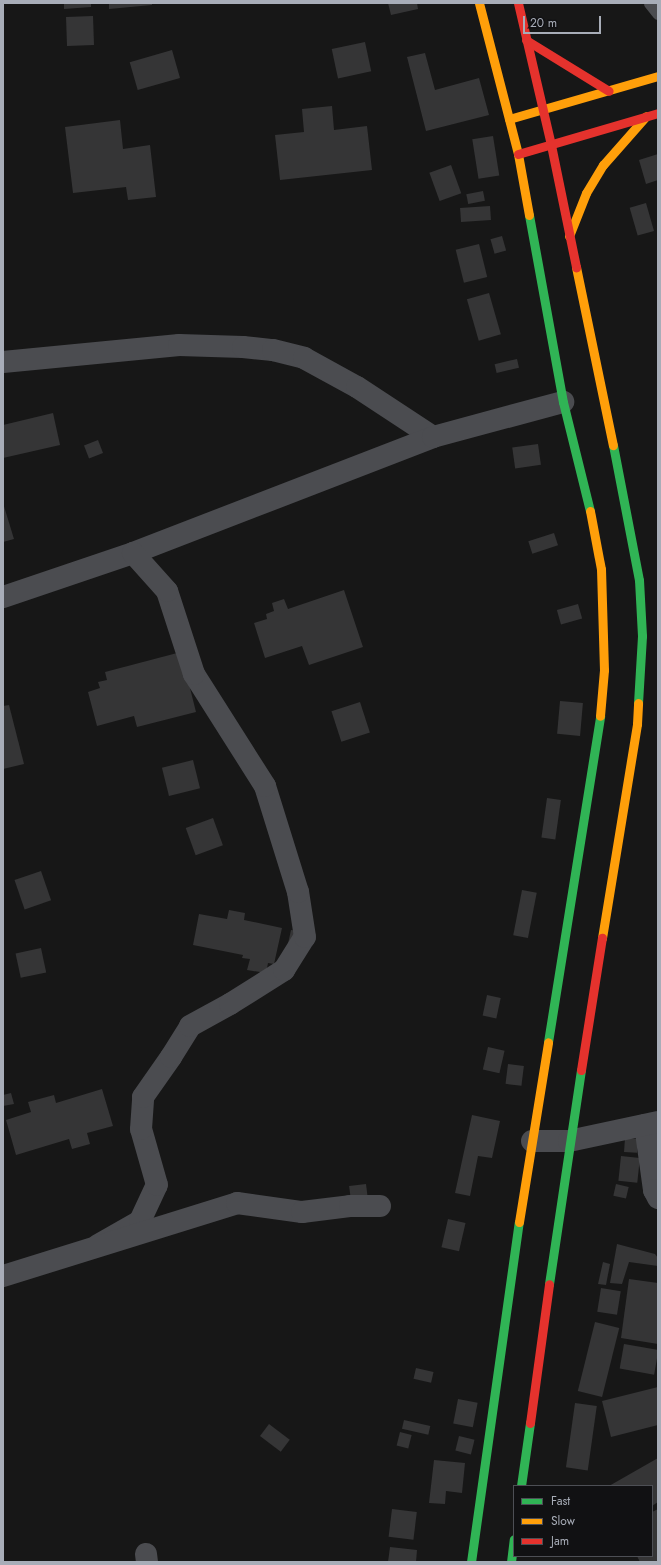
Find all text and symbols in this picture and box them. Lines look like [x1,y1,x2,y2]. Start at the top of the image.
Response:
scale bar [525,8,603,34]
text: 20 m [530,14,557,32]
legend [513,1485,653,1557]
text: Fast [551,1492,570,1510]
text: Slow [551,1512,575,1530]
text: Jam [551,1532,569,1550]

